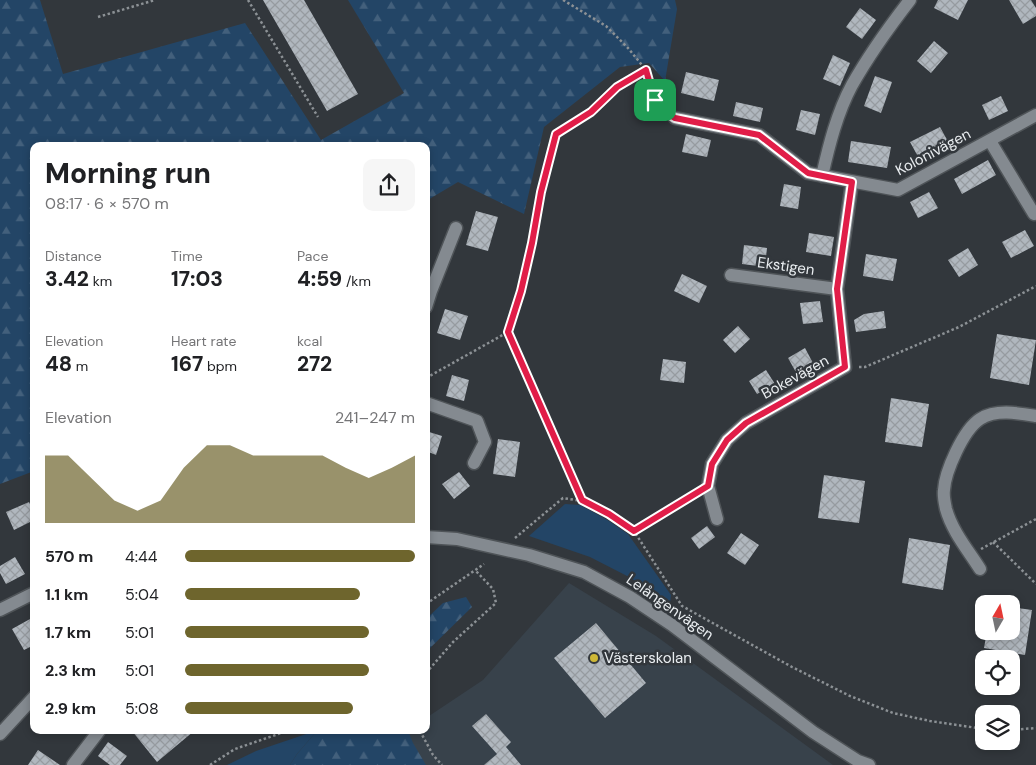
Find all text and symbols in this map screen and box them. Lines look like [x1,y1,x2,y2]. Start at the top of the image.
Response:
pin [634,79,676,121]
icon: arrive [641,86,669,114]
street label: Kolonivägen [892,124,974,180]
text: Morning run [45,155,211,192]
button: share [363,159,415,211]
text: 08:17 · 6 × 570 m [45,193,169,214]
text: Distance [45,247,102,265]
text: Time [171,247,203,265]
text: Pace [297,247,328,265]
street label: Ekstigen [756,252,816,280]
text: 3.42 [45,265,89,293]
text: 17:03 [171,265,223,293]
text: 4:59 [297,265,342,293]
text: km [89,272,112,290]
text: /km [342,272,371,290]
text: Elevation [45,332,103,350]
text: Heart rate [171,332,236,350]
text: kcal [297,332,322,350]
text: 48 [45,350,72,378]
text: 167 [171,350,203,378]
text: 272 [297,350,332,378]
street label: Bokevägen [758,350,832,404]
text: m [72,357,88,375]
text: bpm [203,357,237,375]
text: Elevation [45,407,112,428]
text: 241–247 m [335,407,415,428]
text: 570 m [45,546,93,567]
text: 4:44 [125,546,157,567]
street label: Lelångenvägen [622,570,718,644]
text: 1.1 km [45,584,88,605]
text: 5:04 [125,584,159,605]
north arrow [975,595,1020,640]
map controls [975,595,1020,750]
text: 1.7 km [45,622,91,643]
text: 5:01 [125,622,154,643]
place label: Västerskolan [604,648,692,668]
button: locate [975,650,1020,695]
marker: Västerskolan [588,652,600,664]
text: 2.3 km [45,660,96,681]
text: 5:01 [125,660,154,681]
text: 2.9 km [45,698,96,719]
text: 5:08 [125,698,159,719]
button: layers [975,705,1020,750]

